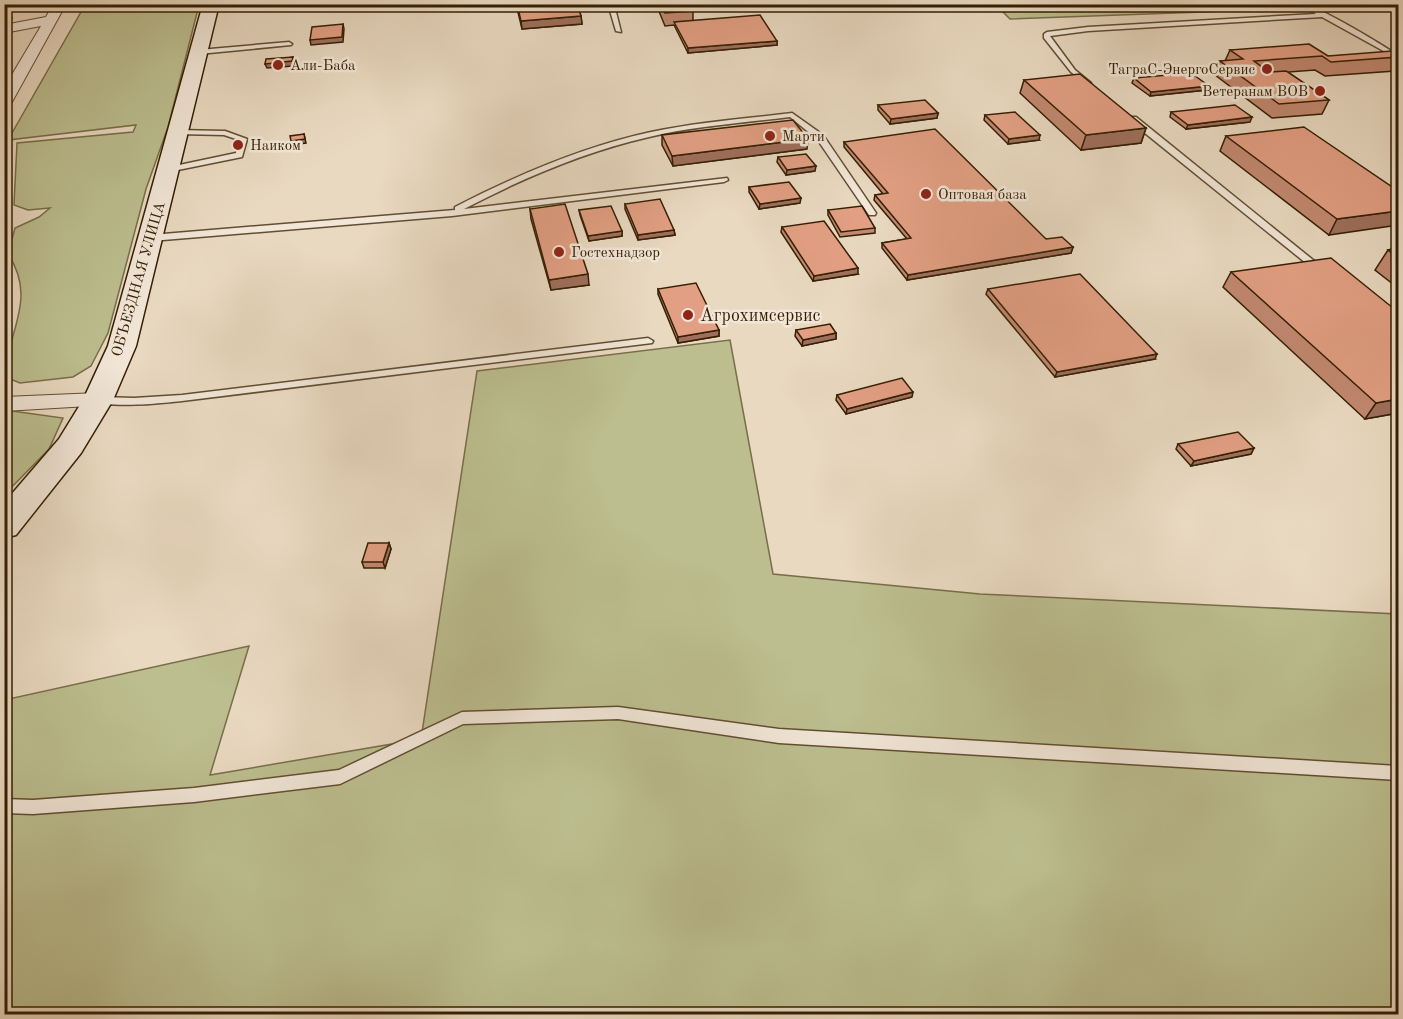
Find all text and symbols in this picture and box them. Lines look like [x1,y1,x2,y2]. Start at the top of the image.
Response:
marker: Али-Баба [271,58,285,72]
place label: Али-Баба [290,59,356,74]
marker: ТаграС-ЭнергоСервис [1260,62,1274,76]
place label: ТаграС-ЭнергоСервис [1108,63,1255,78]
marker: Ветеранам ВОВ [1313,84,1327,98]
place label: Ветеранам ВОВ [1202,85,1308,100]
marker: Марти [763,129,777,143]
place label: Марти [782,130,825,145]
marker: Наиком [231,138,245,152]
place label: Наиком [250,139,301,154]
marker: Оптовая база [919,187,933,201]
place label: Оптовая база [938,188,1027,203]
street label: ОБЪЕЗДНАЯ УЛИЦА [110,200,169,359]
marker: Гостехнадзор [552,245,566,259]
place label: Гостехнадзор [571,246,660,261]
place label: Агрохимсервис [700,307,821,325]
marker: Агрохимсервис [681,308,695,322]

